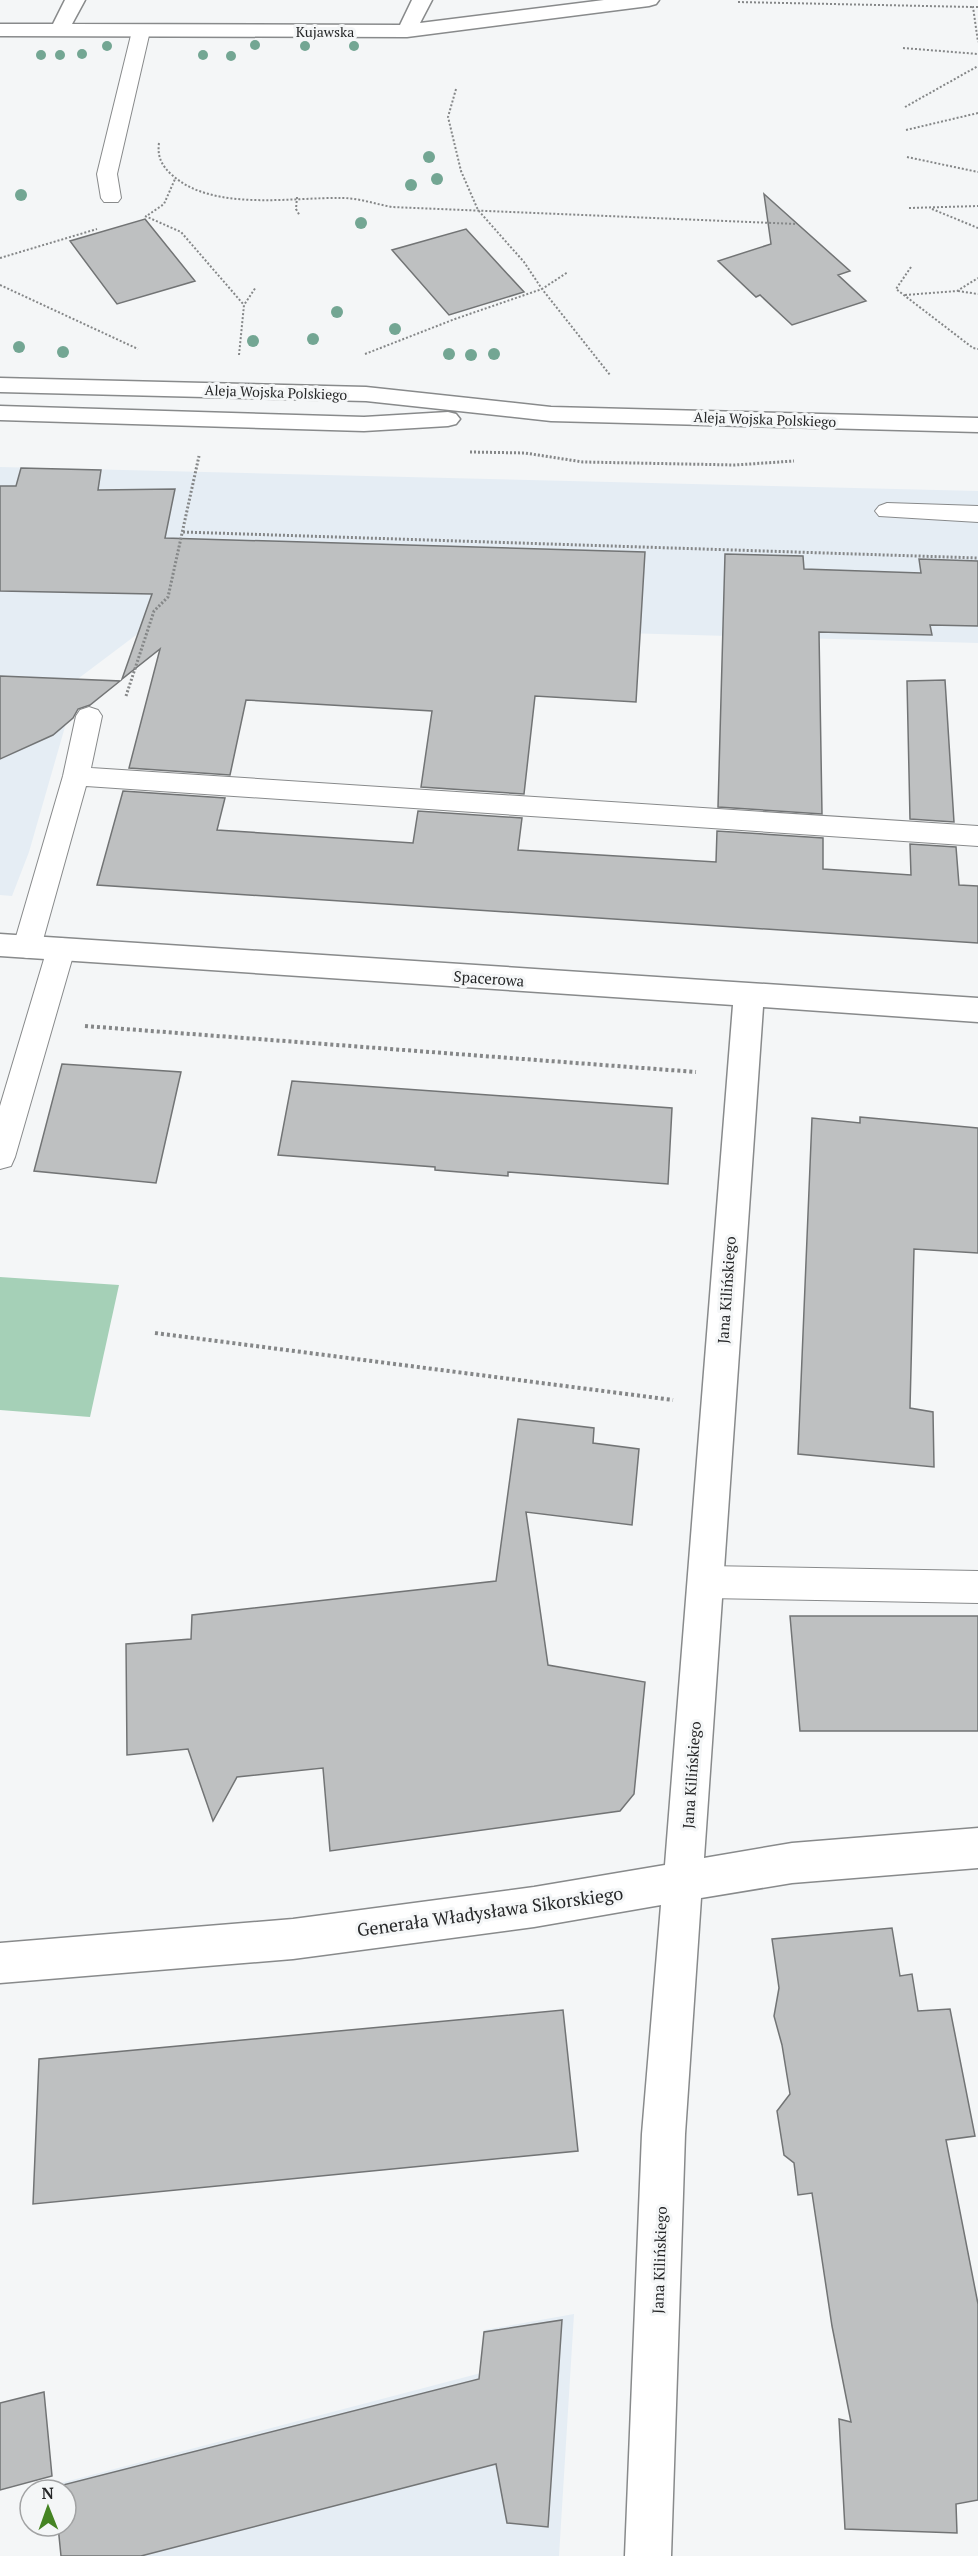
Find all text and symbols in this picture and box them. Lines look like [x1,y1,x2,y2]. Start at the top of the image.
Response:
street label: Kujawska [296,22,354,41]
street label: Aleja Wojska Polskiego [204,380,348,404]
street label: Aleja Wojska Polskiego [693,407,837,431]
street label: Spacerowa [453,966,525,990]
street label: Jana Kilińskiego [712,1236,740,1344]
street label: Jana Kilińskiego [677,1721,705,1829]
street label: Generała Władysława Sikorskiego [355,1880,625,1942]
street label: Jana Kilińskiego [647,2206,671,2314]
north arrow [18,2478,78,2538]
text: N [41,2482,54,2504]

